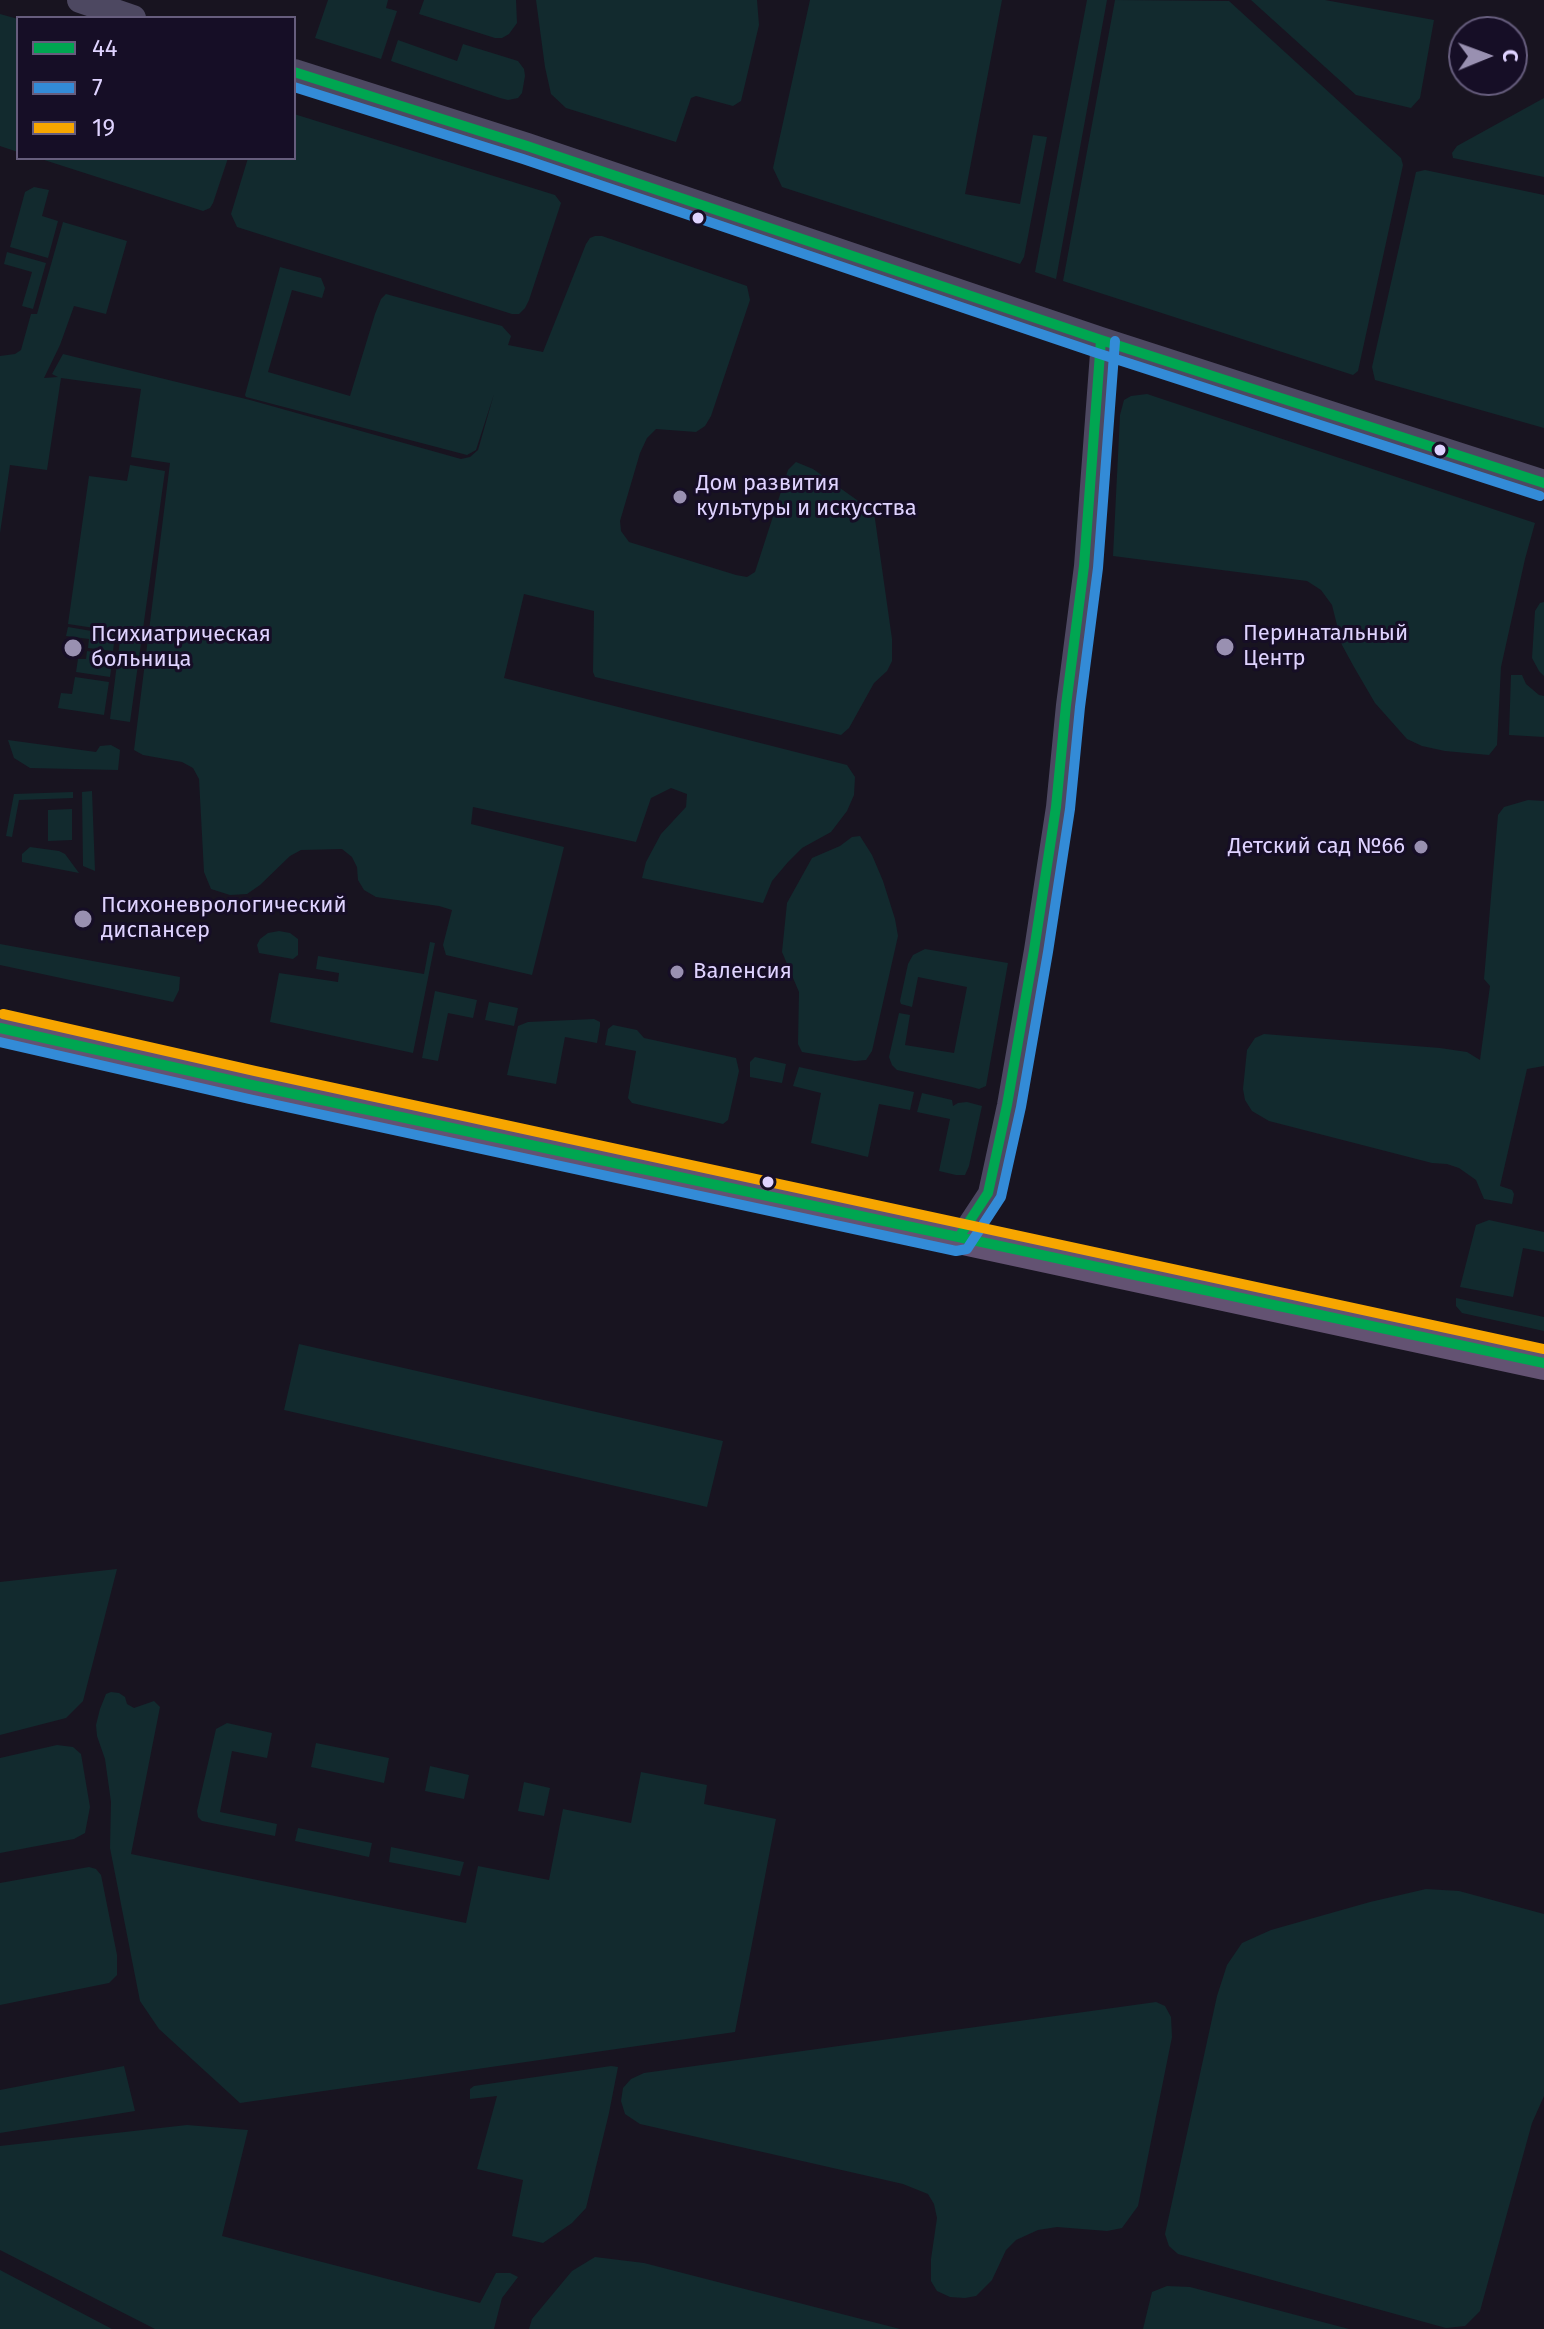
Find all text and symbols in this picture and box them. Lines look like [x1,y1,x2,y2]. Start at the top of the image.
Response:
legend [16,16,296,160]
north arrow [1448,16,1528,96]
text: 44 [92,34,118,62]
text: С [1497,49,1524,62]
text: 7 [92,74,103,102]
text: 19 [92,114,115,142]
unlabelled marker [690,210,706,226]
unlabelled marker [1432,442,1448,458]
place label: Дом развития культуры и искусства [696,471,917,522]
marker: Дом развития культуры и искусства [671,488,689,506]
place label: Перинатальный Центр [1243,621,1408,672]
place label: Психиатрическая больница [91,622,271,674]
marker: Перинатальный Центр [1214,636,1236,658]
marker: Психиатрическая больница [62,637,84,659]
place label: Детский сад №66 [1228,834,1405,860]
marker: Детский сад №66 [1412,838,1430,856]
place label: Психоневрологический диспансер [101,893,347,944]
marker: Психоневрологический диспансер [72,908,94,930]
place label: Валенсия [693,959,792,985]
marker: Валенсия [668,963,686,981]
unlabelled marker [760,1174,776,1190]

